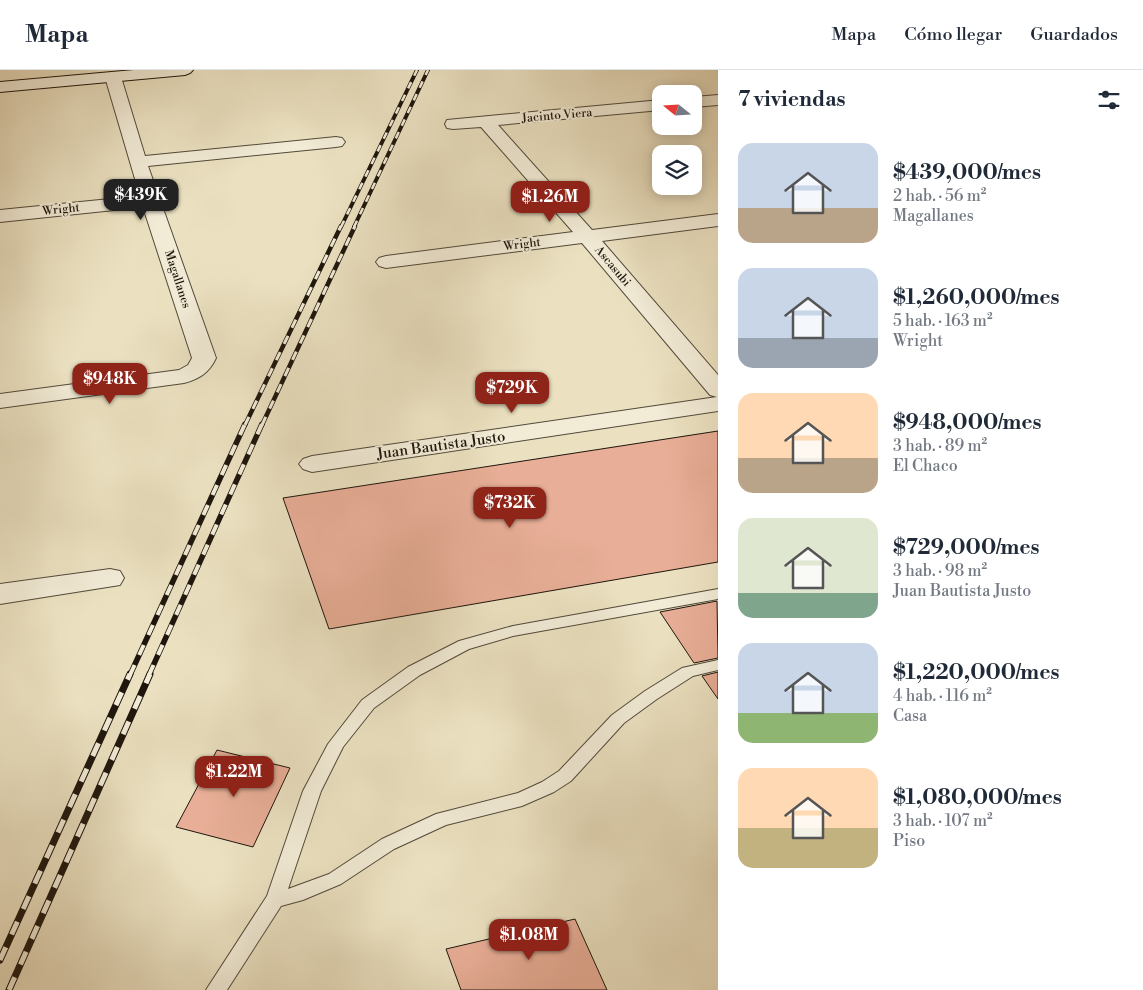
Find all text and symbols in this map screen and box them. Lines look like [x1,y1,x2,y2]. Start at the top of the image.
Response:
text: Mapa [25,20,88,50]
text: Mapa [832,23,876,46]
text: Cómo llegar [904,23,1002,46]
text: Guardados [1030,23,1118,46]
north arrow [652,85,702,135]
map controls [652,85,702,195]
icon: filters [1095,86,1123,114]
text: 7 viviendas [738,87,846,113]
street label: Jacinto Viera [520,105,594,126]
button: layers [652,145,702,195]
text: $439,000/mes [893,160,1041,186]
icon: home [778,163,838,223]
pin: $439K [106,178,176,221]
pin: $1.26M [509,180,591,223]
text: $439K [115,185,167,205]
text: 2 hab. · 56 m² [893,186,986,206]
text: $1.26M [522,187,578,207]
street label: Wright [41,200,81,219]
text: Magallanes [893,206,974,226]
street label: Wright [502,235,542,254]
street label: Ascasubi [591,242,634,290]
street label: Magallanes [161,248,194,310]
text: $1,260,000/mes [893,285,1060,311]
icon: home [778,288,838,348]
text: 5 hab. · 163 m² [893,311,993,331]
text: Wright [893,331,943,351]
pin: $948K [75,362,145,405]
text: $948K [83,369,137,389]
pin: $729K [477,372,547,414]
text: $729K [486,378,538,398]
text: $948,000/mes [893,410,1042,436]
icon: home [778,413,838,473]
street label: Juan Bautista Justo [375,427,507,464]
text: 3 hab. · 89 m² [893,436,987,456]
text: El Chaco [893,456,958,476]
pin: $732K [475,486,545,529]
text: $732K [484,493,536,513]
text: $729,000/mes [893,535,1040,561]
icon: home [778,538,838,598]
text: 3 hab. · 98 m² [893,561,987,581]
text: Juan Bautista Justo [893,581,1031,601]
text: $1,220,000/mes [893,660,1059,686]
icon: home [778,663,838,723]
text: 4 hab. · 116 m² [893,686,992,706]
text: Casa [893,706,927,726]
pin: $1.22M [193,756,275,798]
text: $1.22M [206,762,262,782]
text: $1,080,000/mes [893,785,1062,811]
icon: home [778,788,838,848]
text: 3 hab. · 107 m² [893,811,993,831]
text: Piso [893,831,925,851]
pin: $1.08M [488,918,570,961]
text: $1.08M [500,925,558,945]

